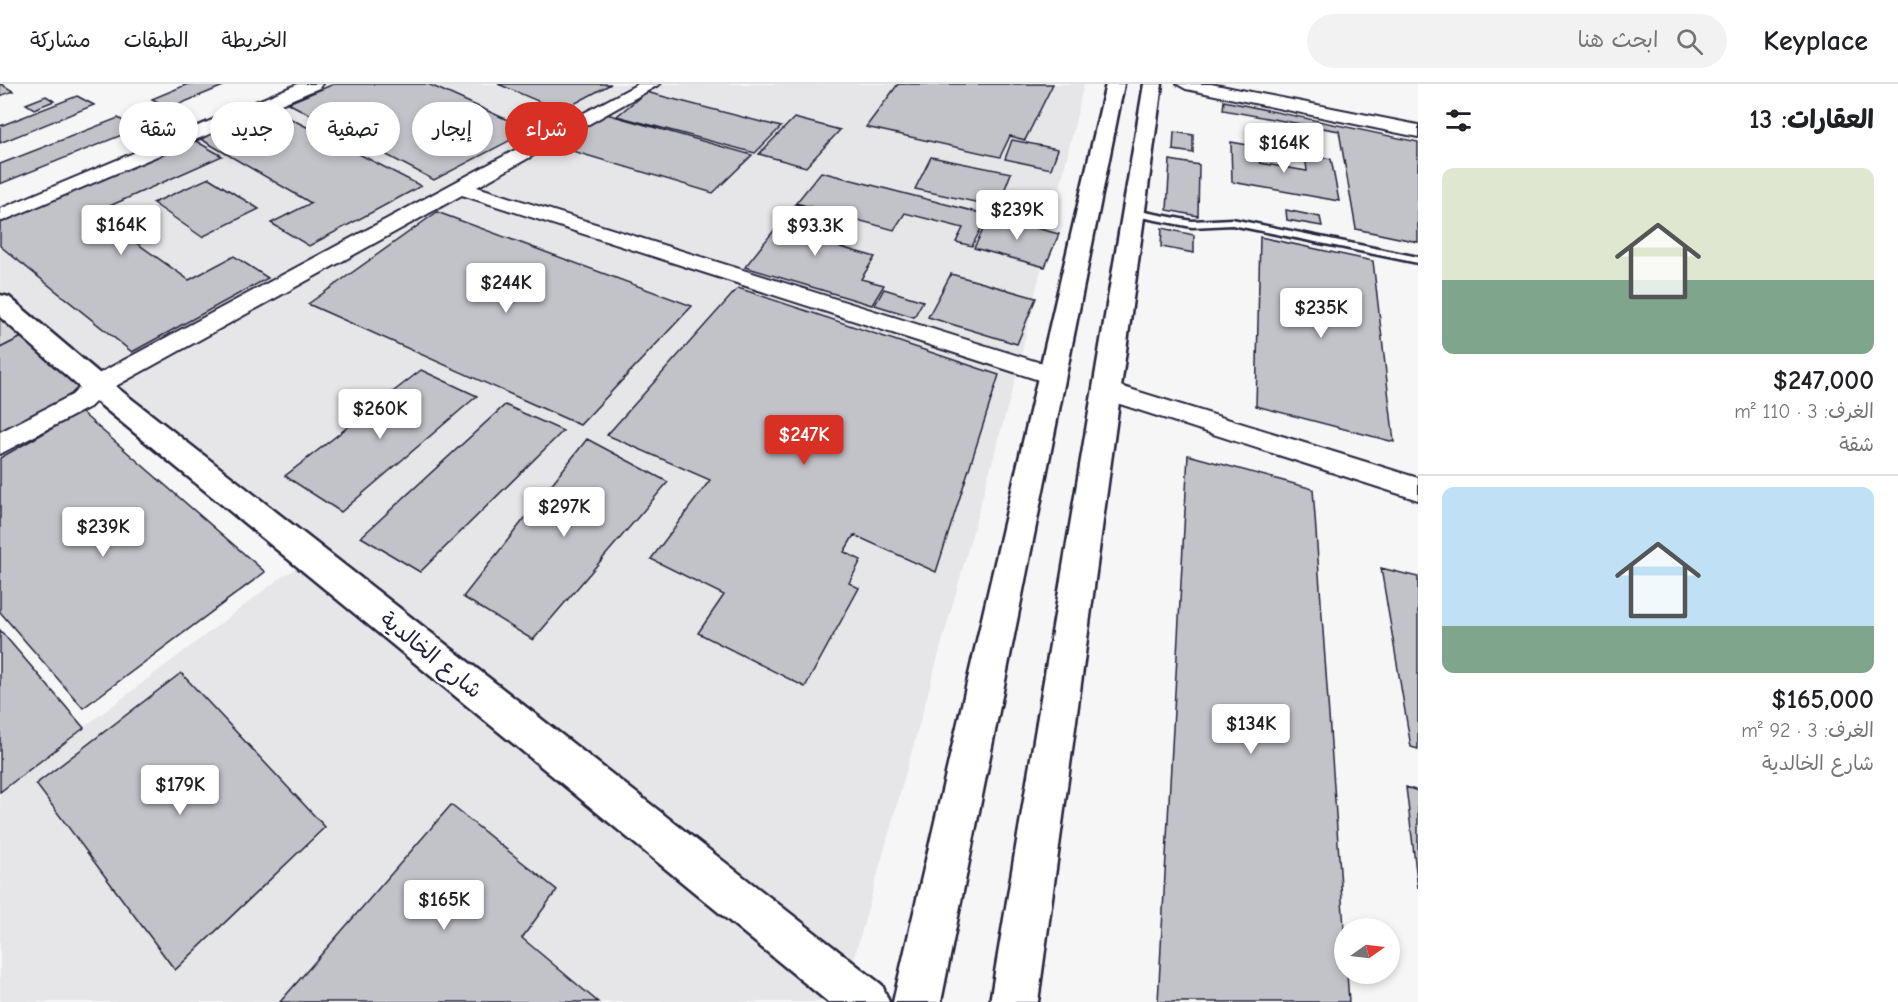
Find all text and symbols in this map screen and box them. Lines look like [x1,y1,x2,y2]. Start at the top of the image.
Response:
search box [1307,14,1727,68]
icon: search [1673,25,1706,58]
text: Keyplace [1763,25,1868,57]
text: ابحث هنا [1577,27,1658,53]
text: مشاركة [30,28,91,52]
text: الطبقات [124,28,189,52]
text: الخريطة [222,28,287,52]
chip: شقة [119,102,198,156]
chip: جديد [210,102,294,156]
chip: تصفية [306,102,400,156]
chip: إيجار [412,102,493,156]
chip: شراء [505,102,588,156]
icon: filters [1442,104,1475,137]
text: العقارات: 13 [1749,105,1874,135]
pin: $164K [1242,123,1326,174]
text: $164K [1259,131,1310,154]
pin: $239K [975,190,1059,241]
text: $239K [990,198,1044,221]
pin: $164K [79,205,163,256]
pin: $93.3K [766,206,864,257]
icon: home [1604,207,1712,315]
text: $164K [96,213,147,236]
text: $93.3K [786,214,844,237]
pin: $244K [464,263,548,314]
text: $244K [480,271,532,294]
pin: $235K [1279,288,1363,339]
text: $235K [1294,296,1348,319]
text: $247,000 [1773,366,1874,396]
pin: $260K [338,389,422,440]
text: $260K [352,397,408,420]
text: الغرف: 3 · 110 m² [1734,400,1874,423]
pin: $247K [762,415,846,466]
text: $247K [778,423,830,446]
text: شقة [1839,433,1874,456]
pin: $297K [522,487,606,538]
text: $297K [538,495,590,518]
pin: $239K [61,507,145,558]
text: $239K [76,515,130,538]
icon: home [1604,526,1712,634]
street label: شارع الخالدية [374,606,487,705]
text: $165,000 [1771,685,1874,715]
pin: $134K [1209,704,1293,755]
text: $134K [1226,712,1276,735]
text: الغرف: 3 · 92 m² [1741,719,1874,742]
text: شارع الخالدية [1762,752,1874,775]
pin: $179K [138,765,222,816]
text: $179K [155,773,205,796]
pin: $165K [402,880,486,931]
text: $165K [418,888,470,911]
north arrow [1334,918,1400,984]
map controls [1334,918,1400,984]

